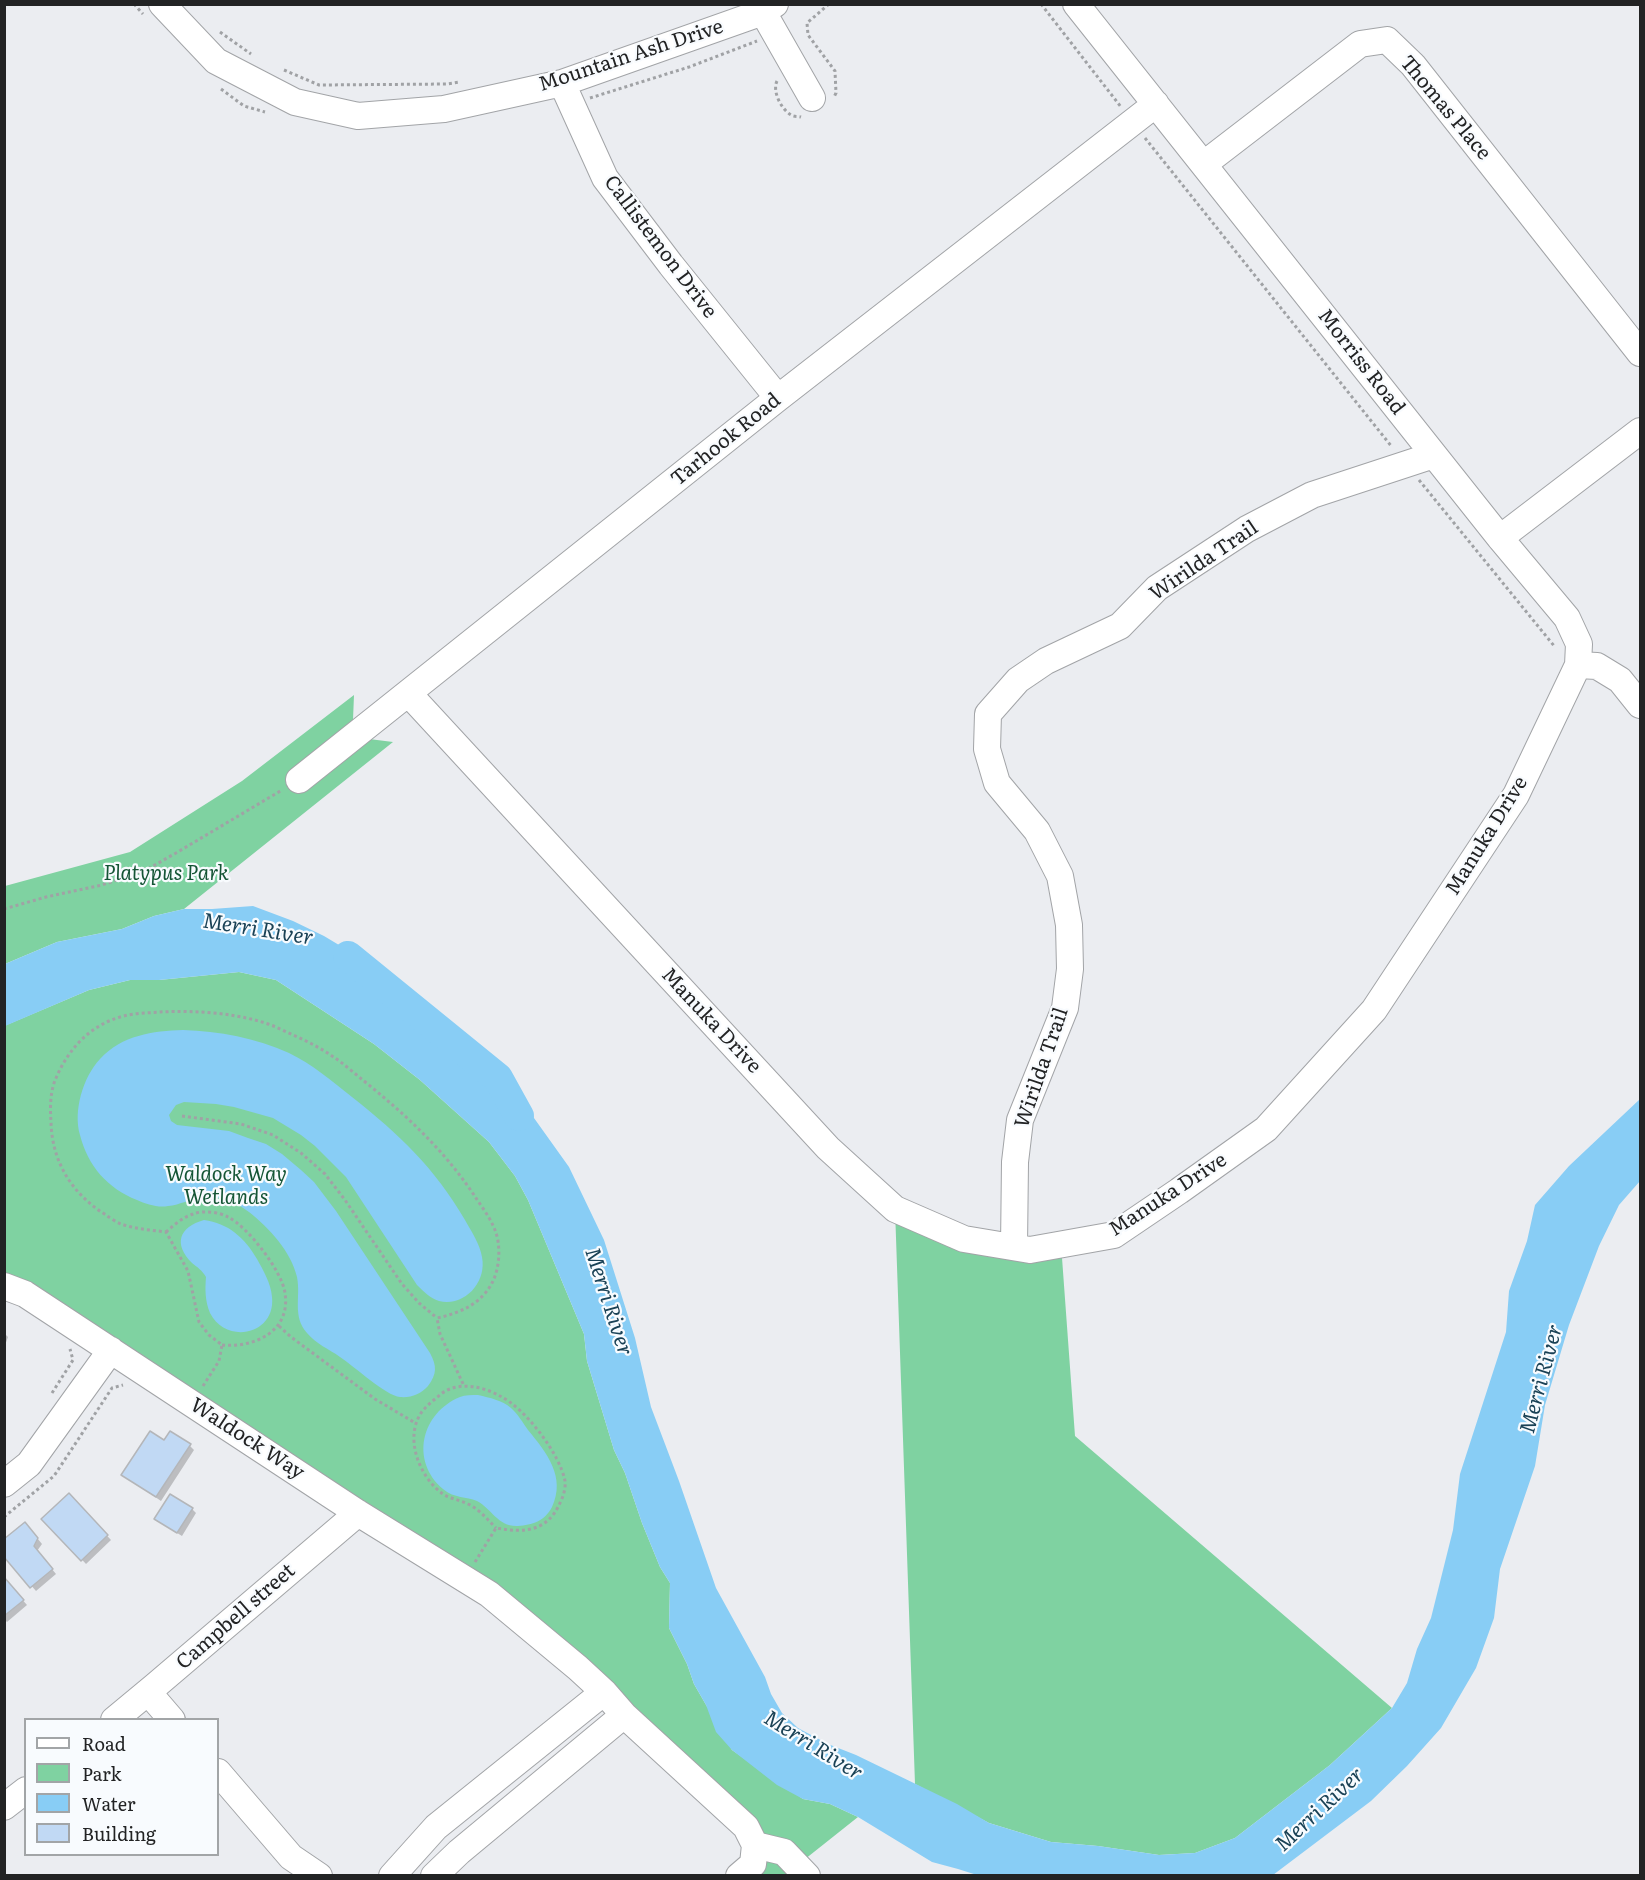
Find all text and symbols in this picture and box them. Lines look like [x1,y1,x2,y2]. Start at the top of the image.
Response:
street label: Mountain Ash Drive [536,15,726,97]
street label: Thomas Place [1394,51,1496,165]
street label: Callistemon Drive [599,171,721,323]
street label: Morriss Road [1312,304,1410,420]
street label: Tarhook Road [666,389,786,491]
street label: Wirilda Trail [1145,516,1263,606]
street label: Manuka Drive [1441,772,1533,900]
park label: Platypus Park [103,862,229,886]
water label: Merri River [201,909,315,951]
street label: Manuka Drive [656,963,766,1079]
street label: Wirilda Trail [1010,1005,1074,1131]
street label: Manuka Drive [1105,1148,1231,1242]
park label: Waldock Way Wetlands [165,1163,287,1210]
water label: Merri River [579,1245,637,1359]
water label: Merri River [1515,1322,1569,1436]
street label: Waldock Way [185,1393,309,1485]
street label: Campbell street [172,1559,300,1675]
water label: Merri River [759,1706,867,1786]
legend [24,1718,219,1856]
text: Road [82,1730,126,1757]
text: Park [82,1760,121,1787]
water label: Merri River [1271,1763,1369,1857]
text: Water [82,1790,135,1817]
text: Building [82,1820,156,1847]

